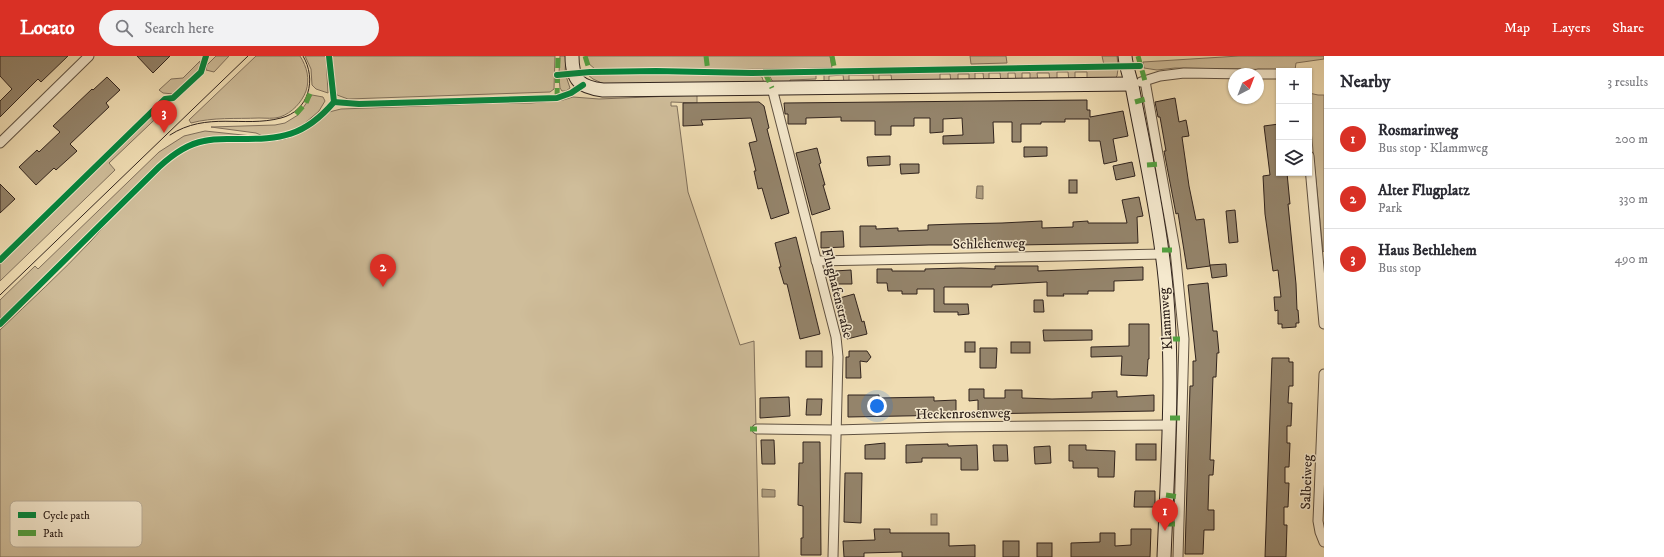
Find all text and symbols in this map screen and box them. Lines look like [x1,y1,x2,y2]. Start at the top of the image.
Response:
search box [99,10,379,46]
text: Locato [20,17,75,40]
icon: search [113,17,135,39]
text: Search here [145,19,214,38]
text: Map [1504,19,1530,37]
text: Layers [1552,19,1590,37]
text: Share [1612,19,1644,37]
north arrow [1228,68,1264,104]
map controls [1276,68,1312,176]
button: + [1276,68,1312,104]
text: Nearby [1340,71,1390,93]
text: 3 results [1607,74,1648,90]
pin: 3 [151,100,177,133]
button: − [1276,104,1312,140]
text: Rosmarinweg [1378,121,1458,140]
text: 1 [1351,131,1355,147]
text: 200 m [1615,131,1648,147]
button: layers [1276,140,1312,176]
text: Bus stop · Klammweg [1378,140,1488,156]
text: Alter Flugplatz [1378,181,1470,200]
text: 2 [1350,191,1356,207]
text: 330 m [1619,191,1648,207]
text: Park [1378,200,1402,216]
street label: Schlehenweg [953,234,1026,254]
text: Haus Bethlehem [1378,241,1477,260]
street label: Flughafenstraße [817,247,857,340]
text: 3 [1351,251,1355,267]
text: 490 m [1614,251,1648,267]
pin: 2 [370,254,396,287]
text: Bus stop [1378,260,1421,276]
street label: Klammweg [1155,287,1177,351]
your location [867,396,887,416]
street label: Heckenrosenweg [916,404,1011,424]
street label: Salbeiweg [1297,454,1317,510]
pin: 1 [1152,498,1178,531]
legend [10,501,142,547]
text: Cycle path [43,509,90,523]
text: Path [43,527,64,541]

